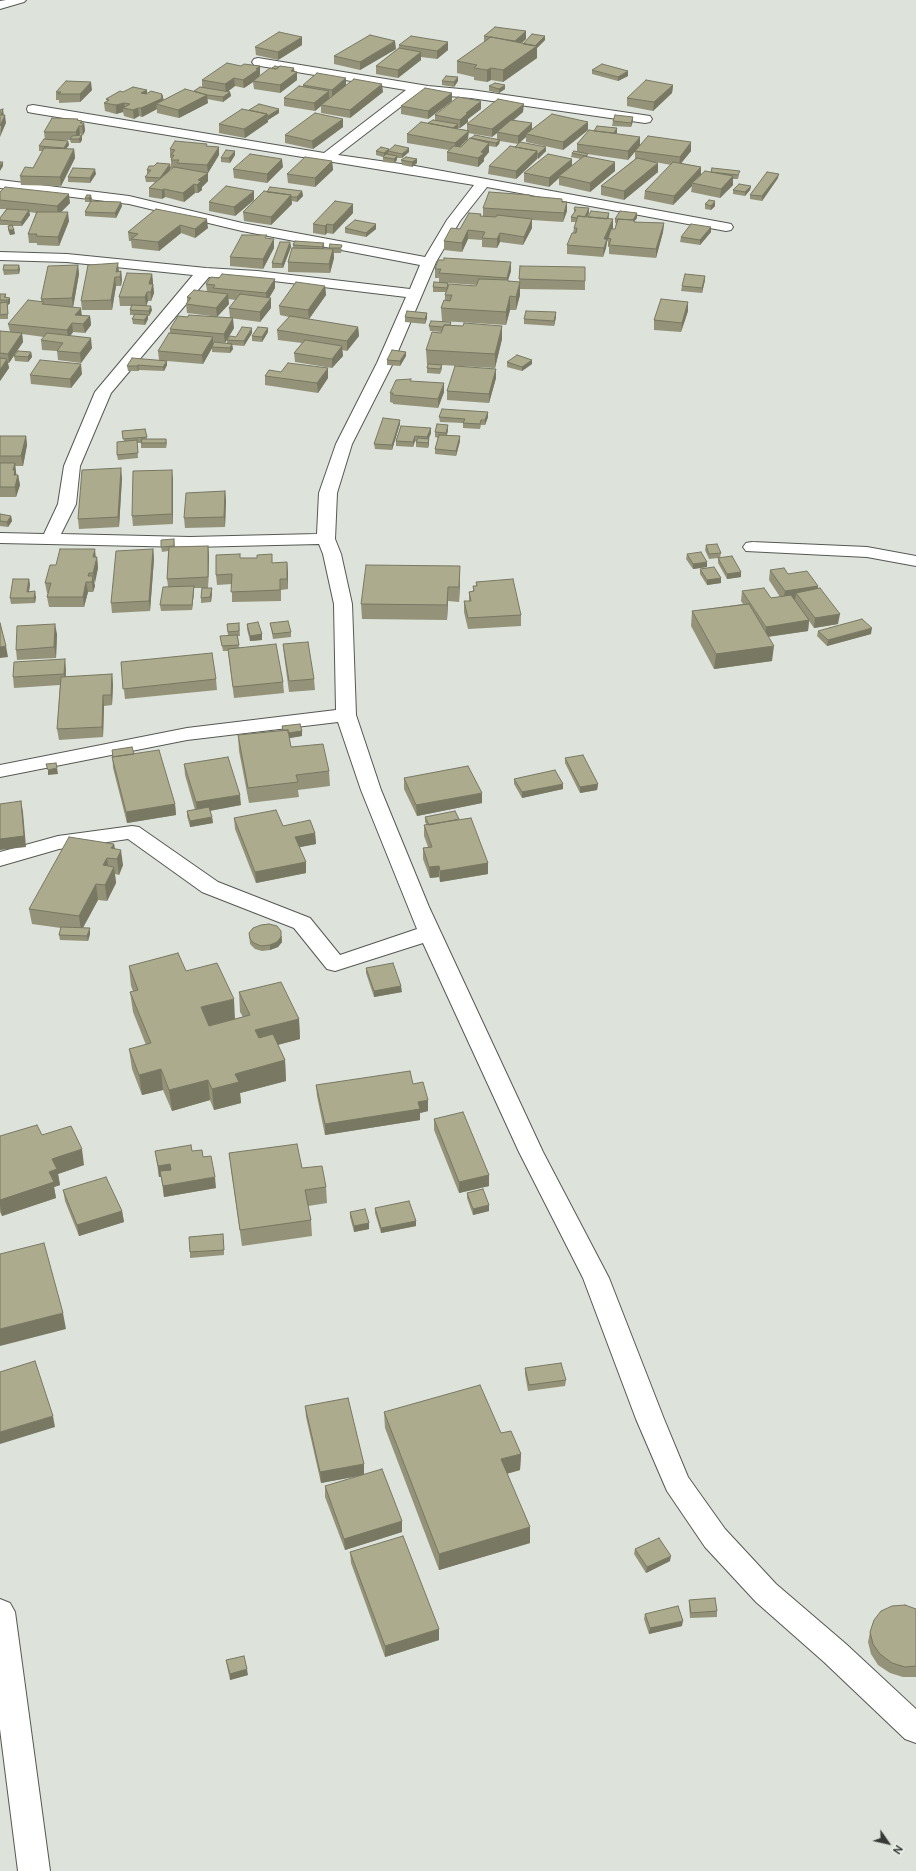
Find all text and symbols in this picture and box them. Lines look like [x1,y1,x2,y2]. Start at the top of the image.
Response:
north arrow [868,1823,908,1863]
text: N [890,1842,906,1857]

